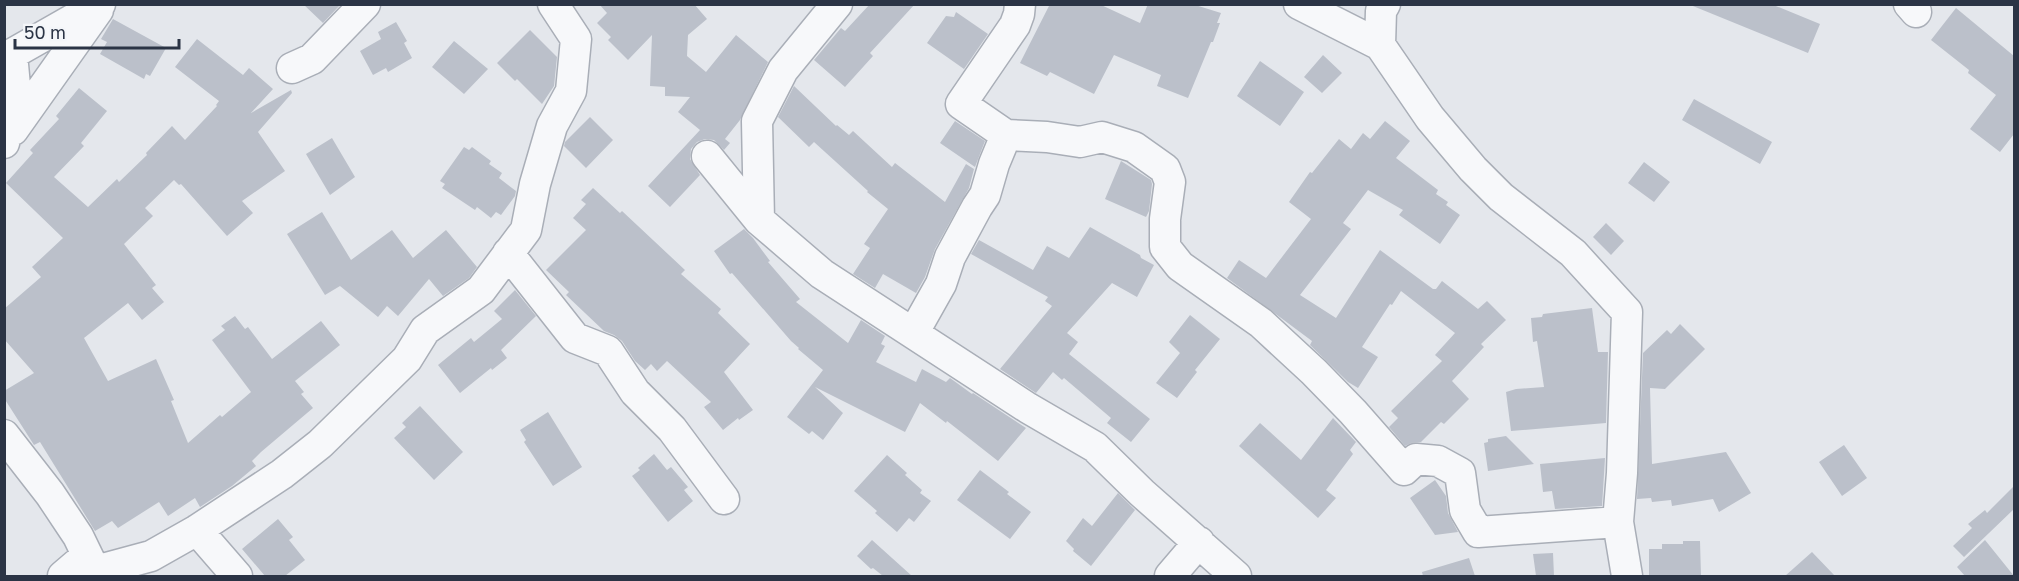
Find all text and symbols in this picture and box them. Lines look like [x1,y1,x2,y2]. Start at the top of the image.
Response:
scale bar [15,12,178,50]
text: 50 m [24,21,66,43]

